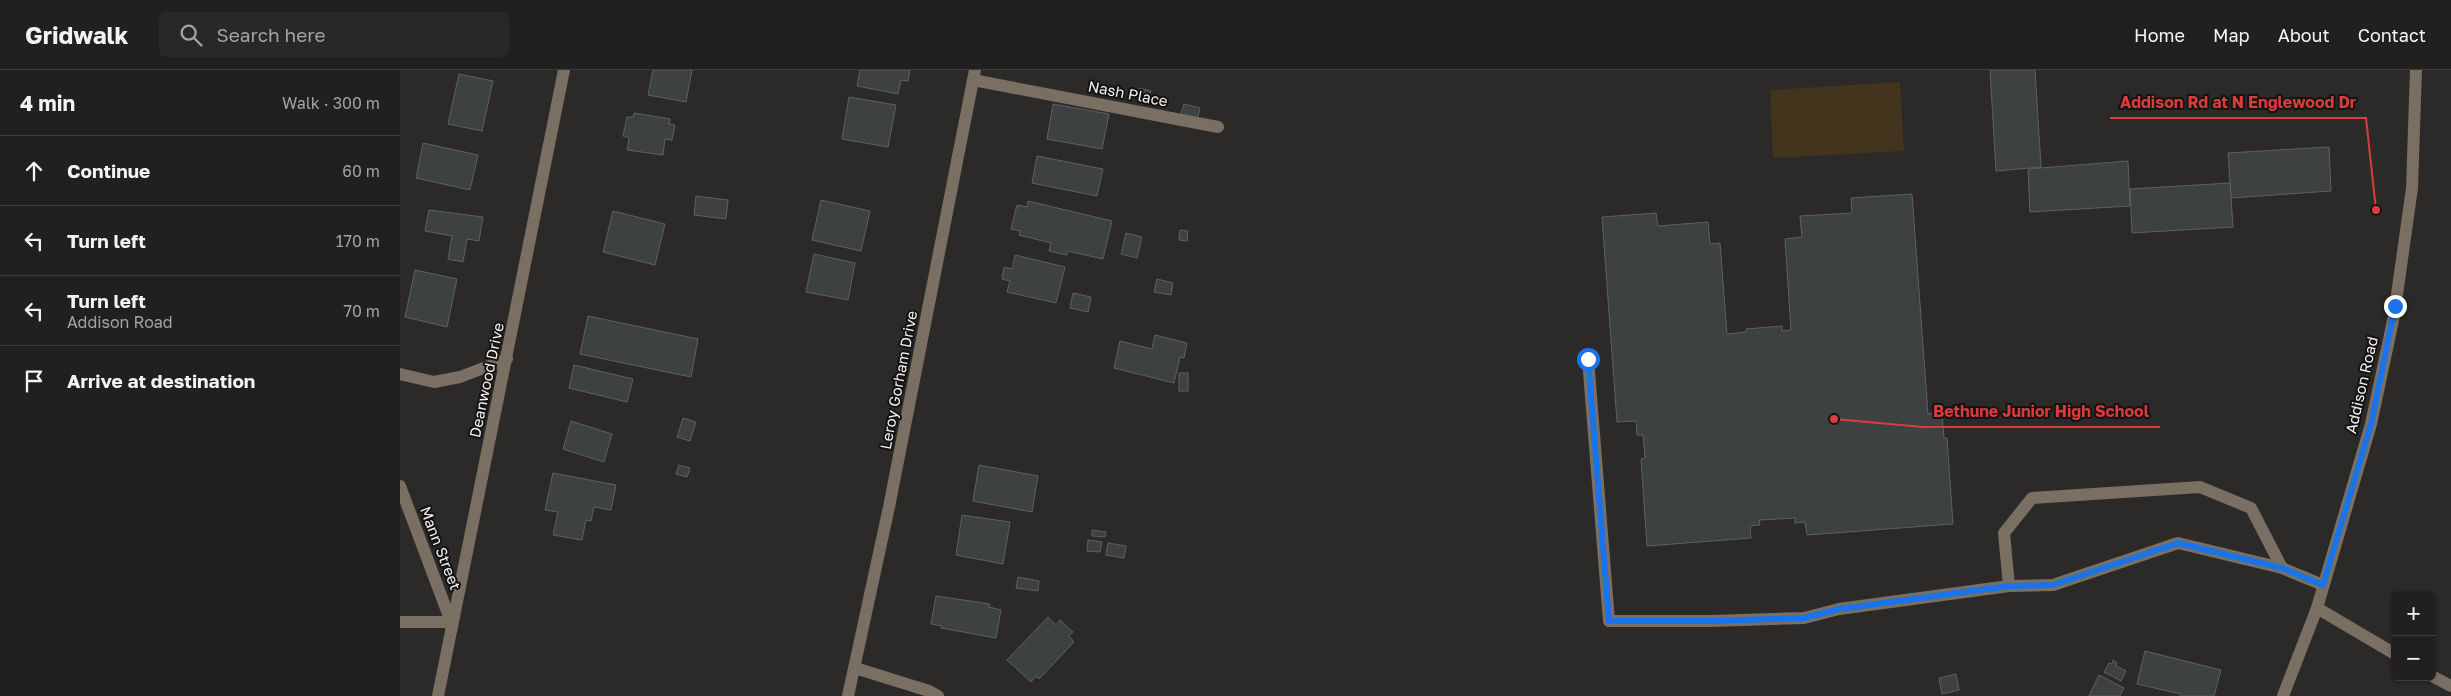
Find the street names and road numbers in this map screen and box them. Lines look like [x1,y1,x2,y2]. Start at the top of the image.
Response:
street label: Nash Place [1087,76,1170,110]
street label: Leroy Gorham Drive [876,309,920,451]
street label: Deanwood Drive [465,321,507,439]
street label: Addison Road [2341,335,2381,435]
street label: Mann Street [417,504,465,592]

